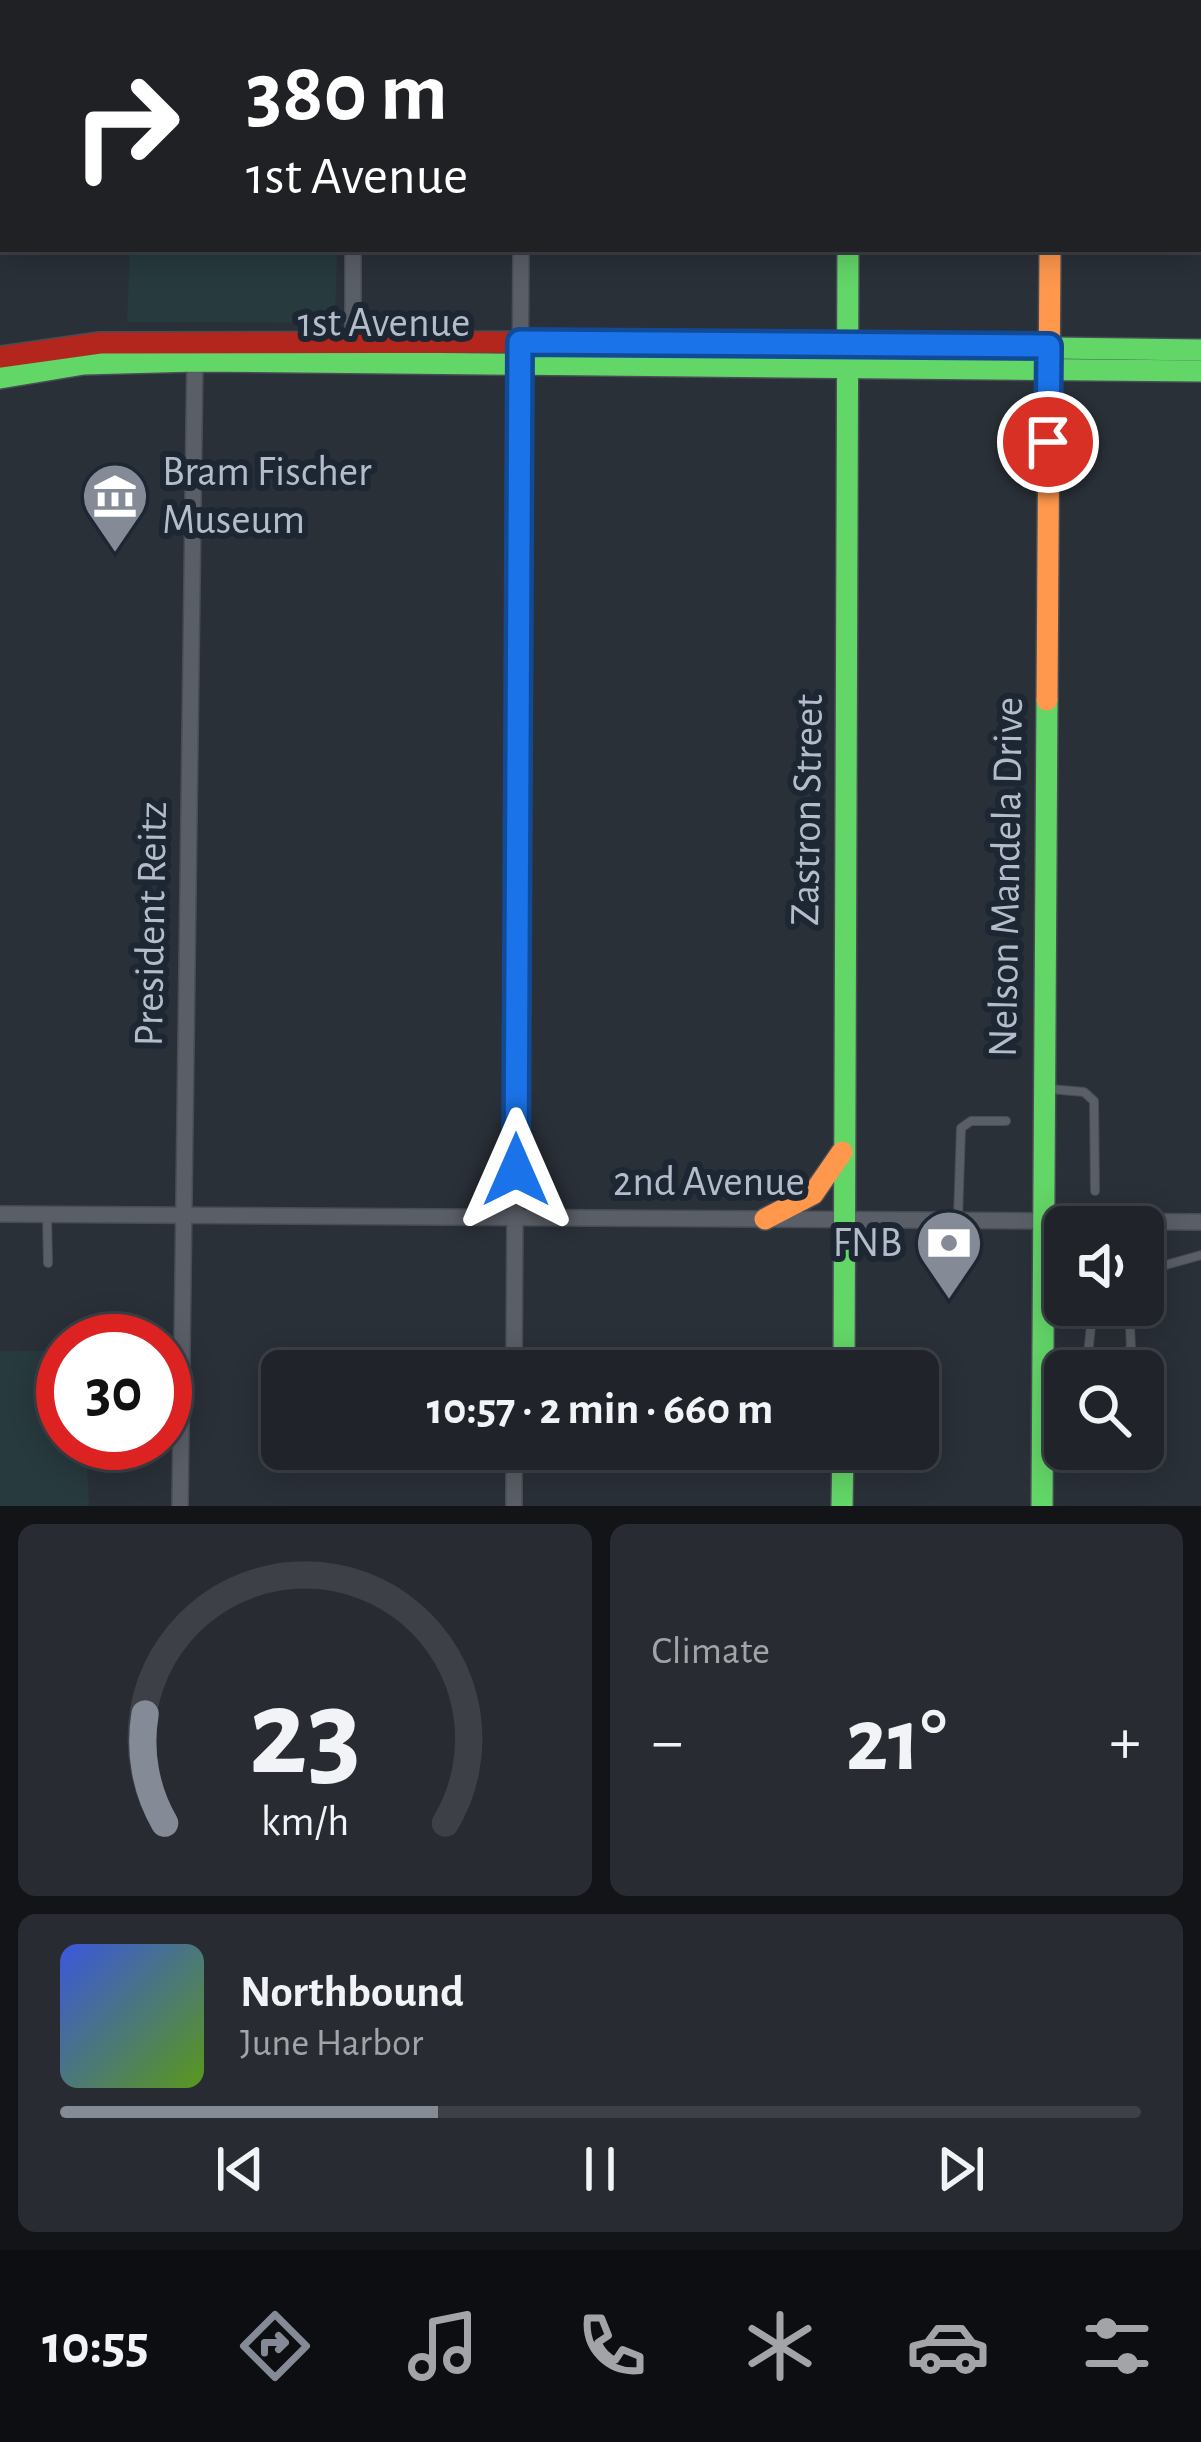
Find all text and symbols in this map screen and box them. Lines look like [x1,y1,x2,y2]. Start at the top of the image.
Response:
icon: right [48,48,204,204]
text: 380 m [246,52,448,136]
text: 1st Avenue [246,150,468,204]
street label: 1st Avenue [298,302,470,344]
pin [997,391,1099,493]
icon: arrive [1015,409,1081,475]
place label: Bram Fischer Museum [162,451,372,541]
museum icon: Bram Fischer Museum [80,461,150,555]
street label: Zastron Street [784,694,830,926]
street label: Nelson Mandela Drive [982,696,1030,1058]
street label: President Reitz [128,801,174,1047]
position arrow [453,1107,579,1233]
street label: 2nd Avenue [613,1161,805,1203]
map controls [1044,1206,1164,1470]
button: sound [1044,1206,1164,1326]
bank icon: FNB [914,1208,984,1302]
place label: FNB [833,1222,902,1264]
speed limit sign: 30 [36,1314,192,1470]
button: search [1044,1350,1164,1470]
text: 10:57 · 2 min · 660 m [427,1387,773,1432]
text: Climate [652,1632,770,1671]
text: 23 [248,1672,361,1797]
text: 21° [846,1697,947,1787]
text: − [652,1709,683,1775]
text: + [1109,1709,1141,1775]
text: km/h [261,1801,349,1844]
text: Northbound [240,1970,464,2015]
text: June Harbor [240,2024,423,2063]
icon: previous [207,2136,273,2202]
icon: pause [567,2136,633,2202]
icon: next [928,2136,994,2202]
icon: directions [233,2304,317,2388]
icon: music [401,2304,485,2388]
icon: phone [570,2304,654,2388]
icon: climate [738,2304,822,2388]
icon: car [906,2304,990,2388]
icon: filters [1075,2304,1159,2388]
text: 10:55 [42,2319,149,2373]

